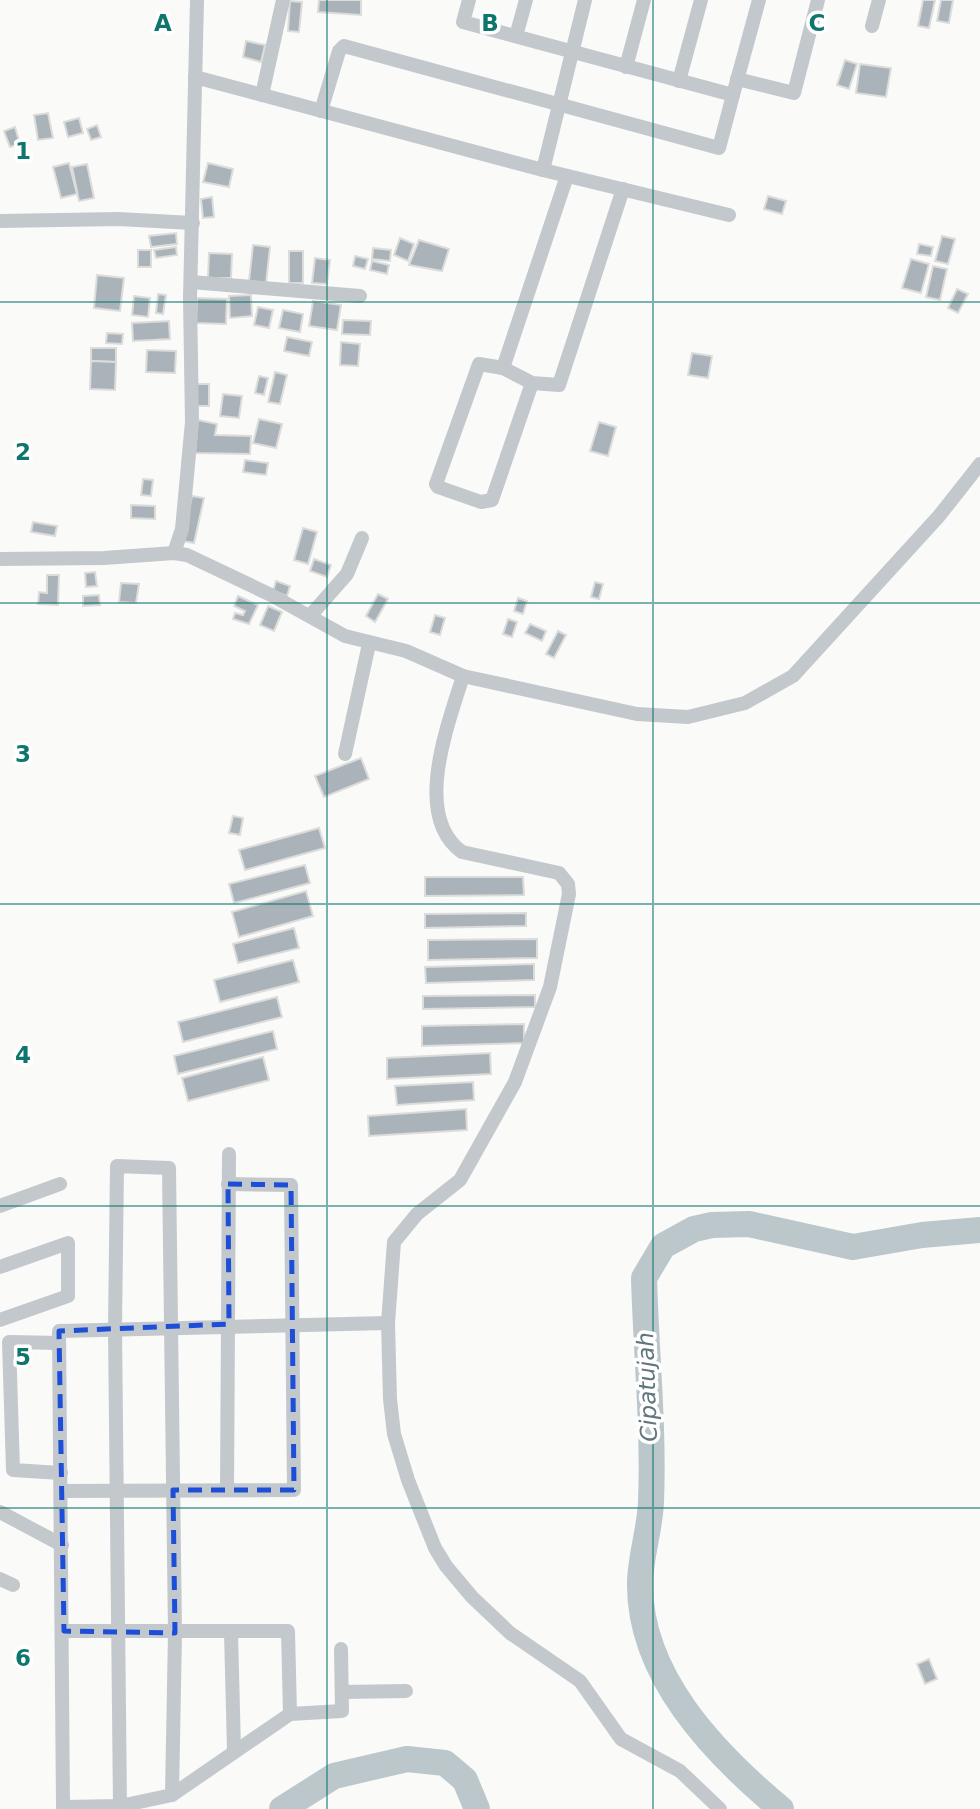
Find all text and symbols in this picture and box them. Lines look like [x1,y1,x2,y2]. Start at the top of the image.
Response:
text: A [154,10,172,36]
text: B [481,10,499,36]
text: C [809,10,825,36]
text: 1 [15,138,31,164]
text: 2 [15,439,31,465]
text: 3 [15,741,31,767]
text: 4 [15,1042,31,1068]
water label: Cipatujah [632,1332,662,1442]
text: 5 [15,1344,31,1370]
text: 6 [15,1645,31,1671]

